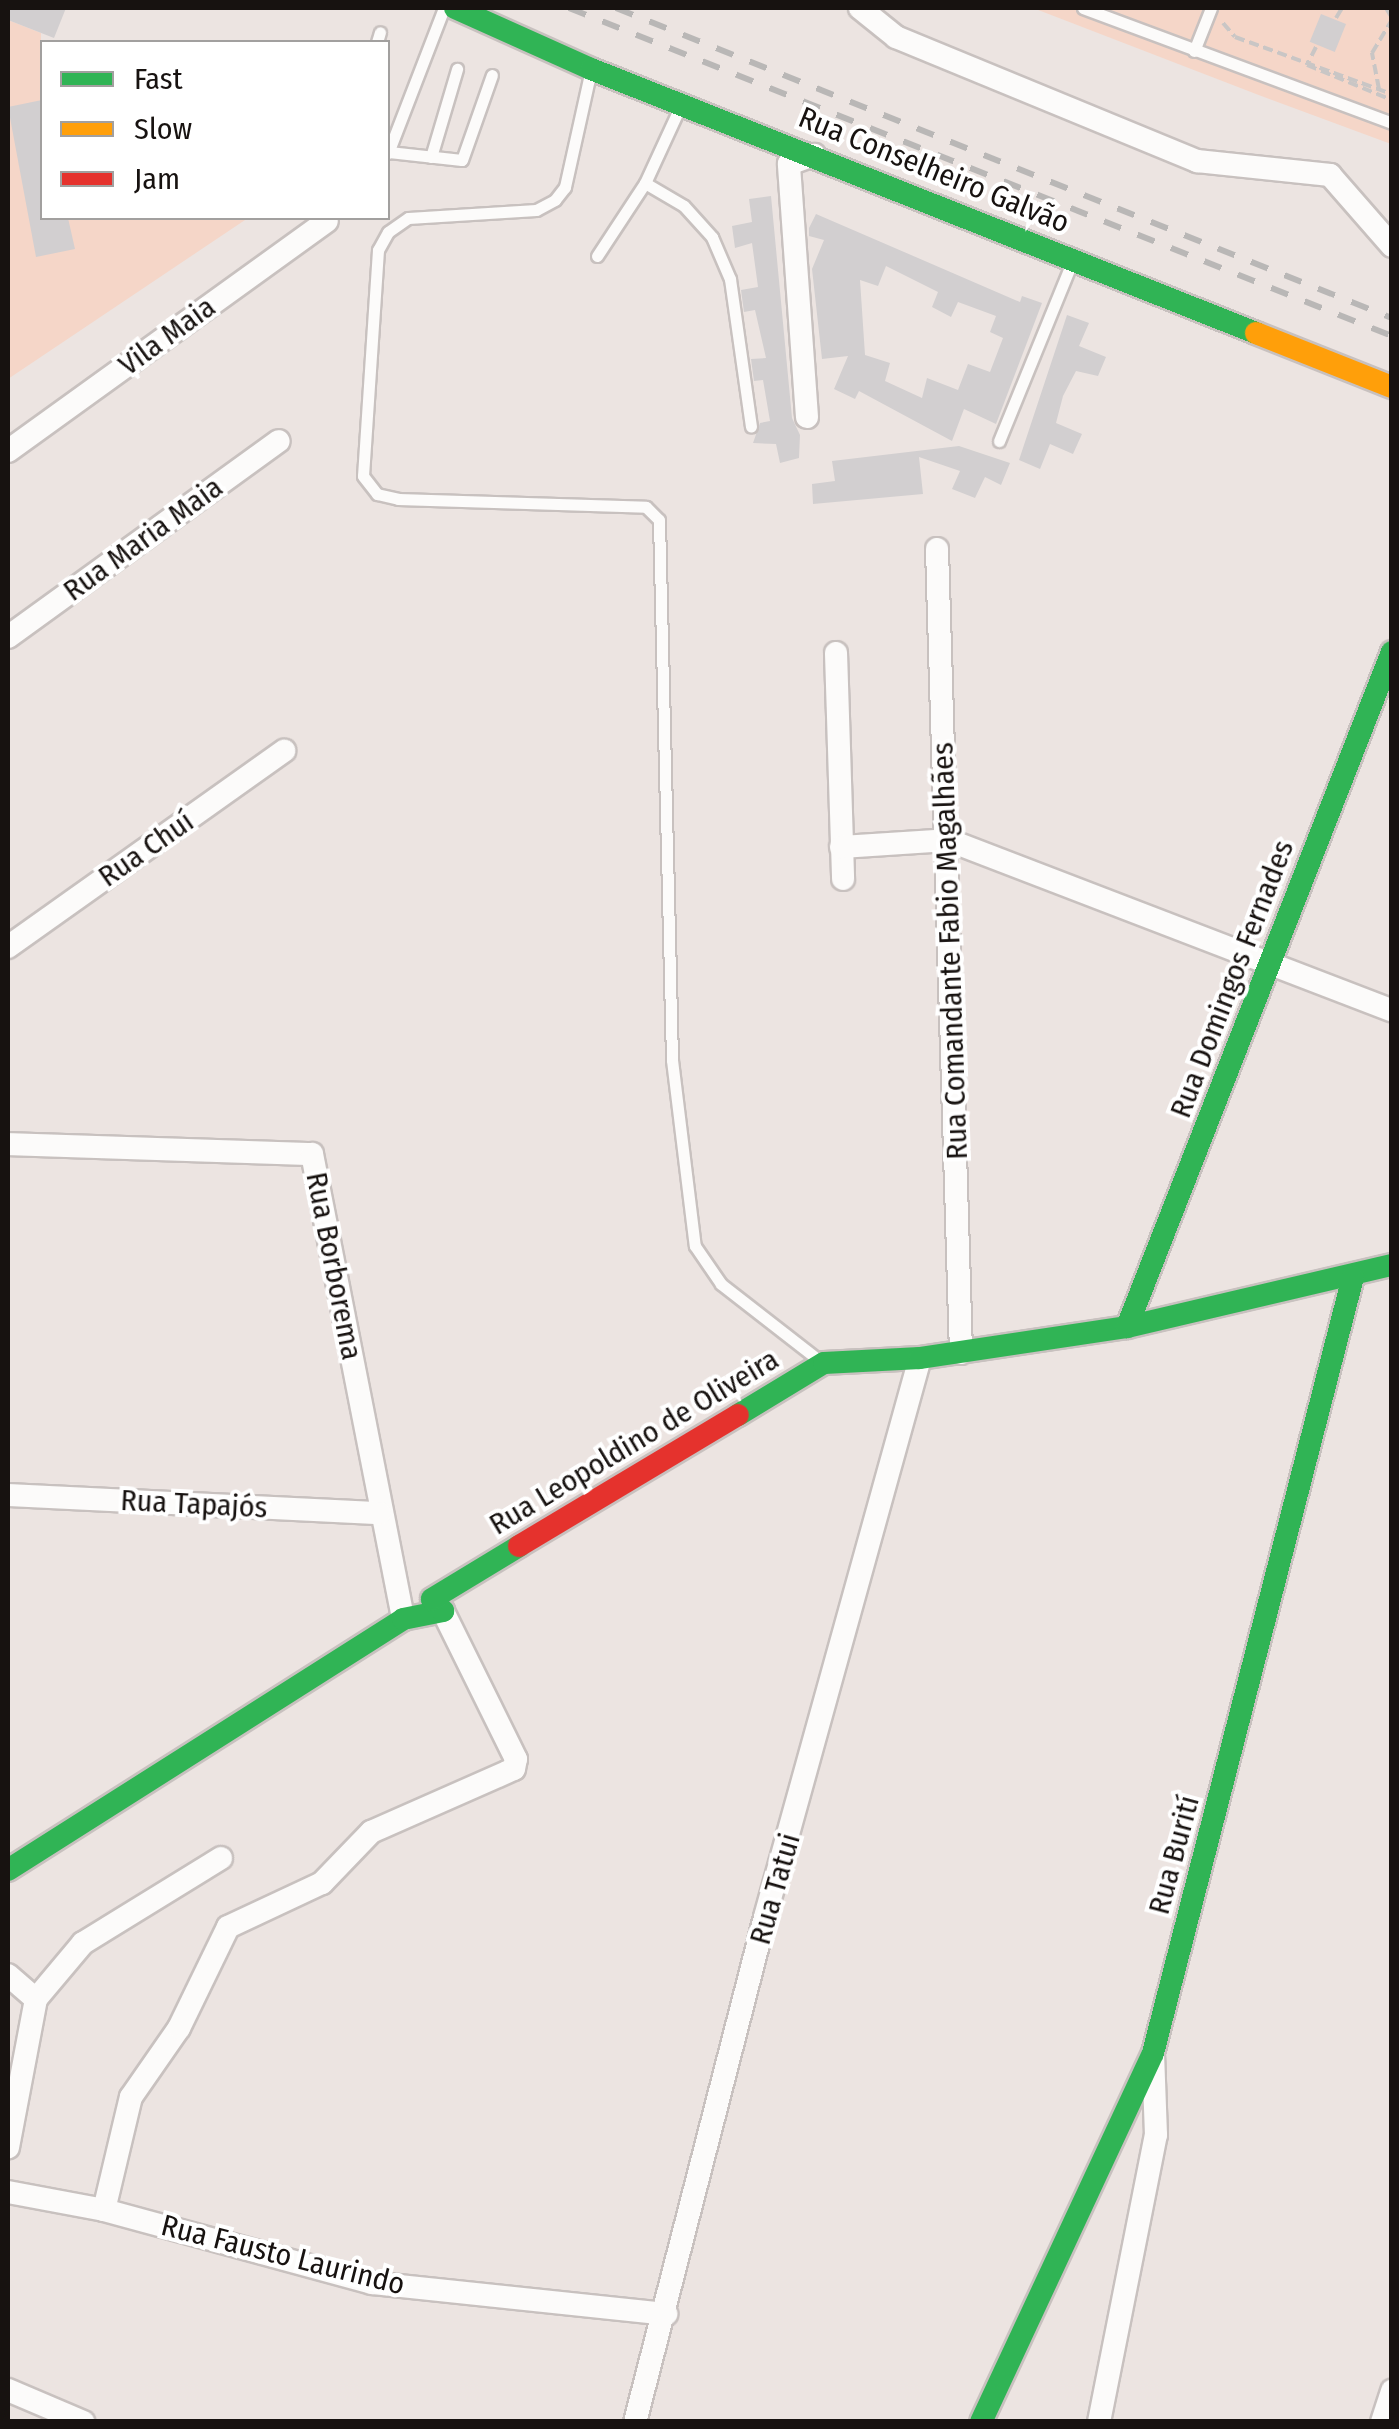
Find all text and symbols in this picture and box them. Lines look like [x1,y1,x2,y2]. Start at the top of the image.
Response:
legend [40,40,390,220]
text: Fast [134,61,182,97]
street label: Rua Conselheiro Galvão [793,99,1075,241]
text: Slow [134,111,192,147]
text: Jam [134,161,180,197]
street label: Vila Maia [112,289,222,383]
street label: Rua Maria Maia [56,469,230,609]
street label: Rua Comandante Fabio Magalhães [925,742,975,1160]
street label: Rua Chuí [92,803,200,895]
street label: Rua Domingos Fernades [1162,835,1302,1123]
street label: Rua Borborema [298,1169,370,1363]
street label: Rua Leopoldino de Oliveira [483,1341,785,1543]
street label: Rua Tapajós [120,1482,268,1526]
street label: Rua Burití [1141,1792,1207,1918]
street label: Rua Tatui [742,1829,808,1949]
street label: Rua Fausto Laurindo [158,2207,408,2303]

